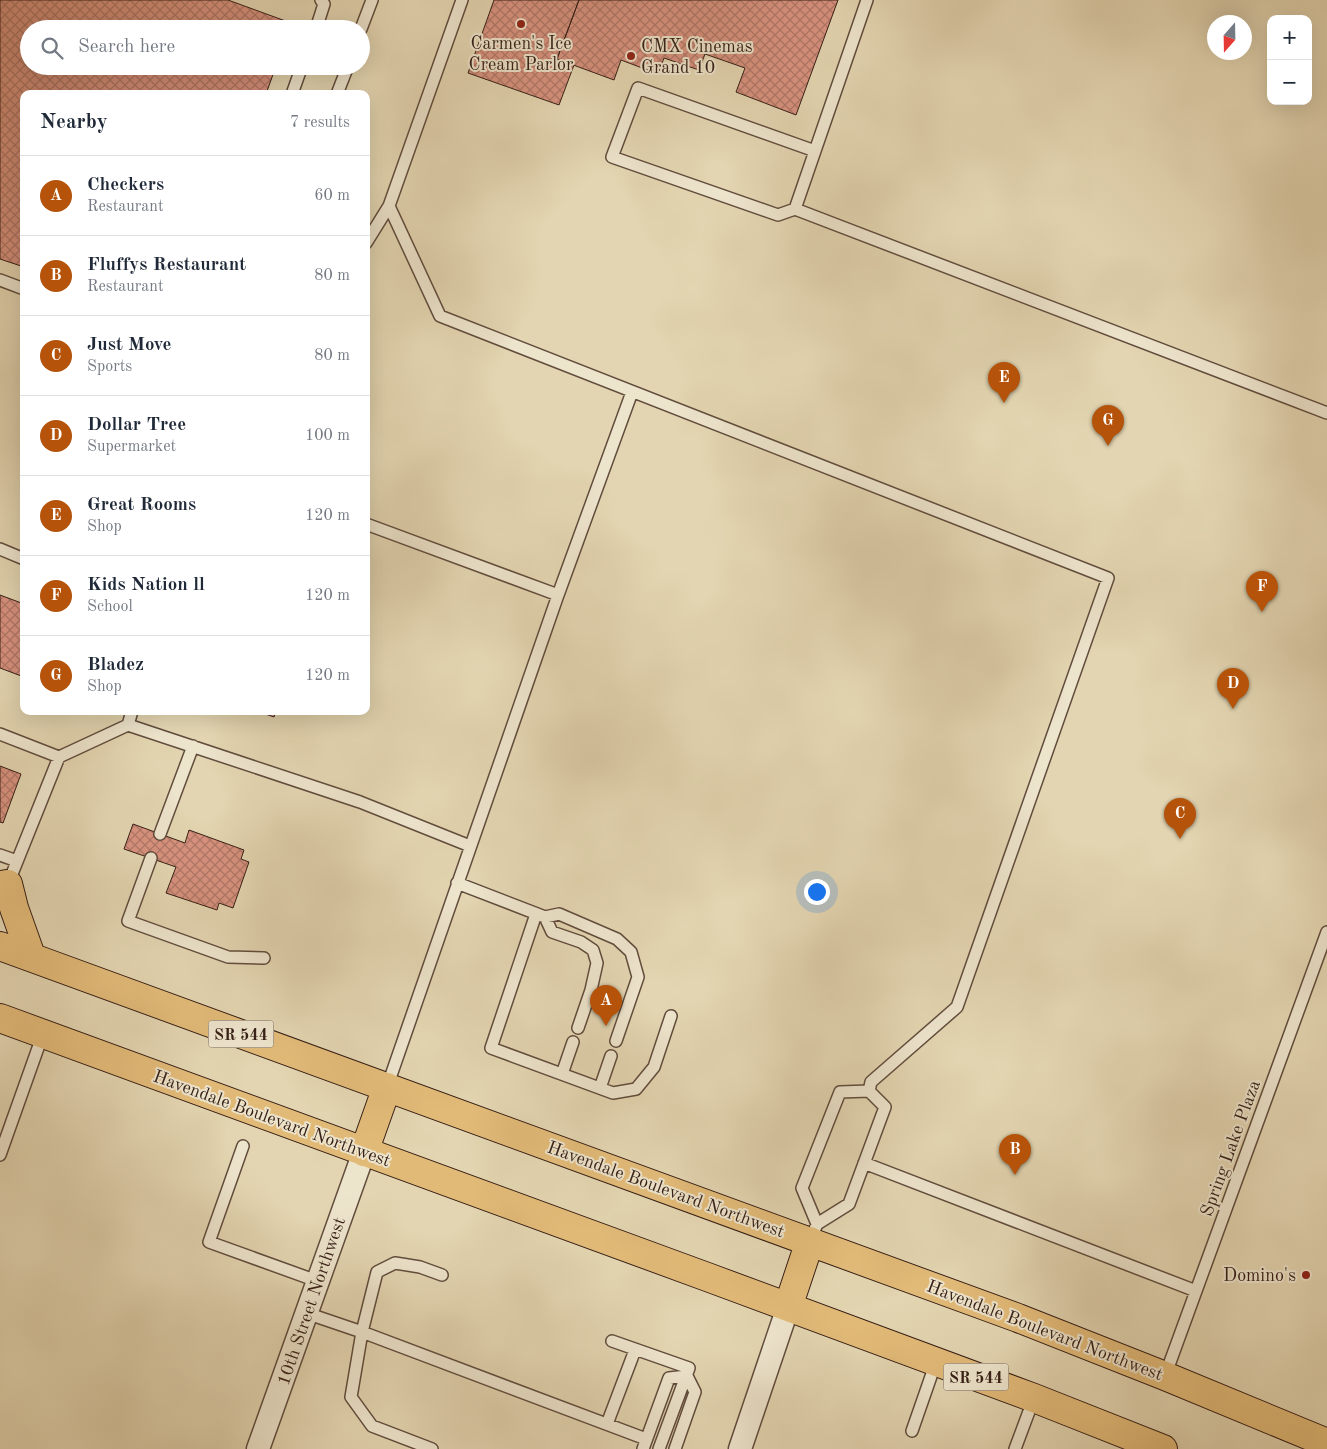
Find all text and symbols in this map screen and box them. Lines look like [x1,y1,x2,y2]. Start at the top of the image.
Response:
north arrow [1207,15,1252,60]
map controls [1267,15,1312,105]
button: + [1267,15,1312,60]
marker: Carmen's Ice Cream Parlor [515,18,527,30]
search box [20,20,370,75]
icon: search [38,34,66,62]
place label: Carmen's Ice Cream Parlor [469,35,574,74]
text: Search here [78,38,175,57]
place label: CMX Cinemas Grand 10 [641,38,753,77]
marker: CMX Cinemas Grand 10 [625,50,637,62]
button: − [1267,60,1312,105]
text: Nearby [40,112,108,133]
text: 7 results [290,115,350,131]
text: Checkers [87,176,164,195]
text: A [50,188,62,204]
text: 60 m [314,188,350,204]
text: Restaurant [87,199,164,215]
text: Fluffys Restaurant [87,256,246,275]
text: B [50,268,62,284]
text: 80 m [314,268,350,284]
text: Restaurant [87,279,164,295]
text: Just Move [87,336,171,355]
text: C [51,348,61,364]
text: 80 m [314,348,350,364]
text: Sports [87,359,132,375]
pin: E [988,362,1020,403]
pin: G [1092,405,1124,446]
text: Dollar Tree [87,416,186,435]
text: D [50,428,62,444]
text: 100 m [305,428,350,444]
text: Supermarket [87,439,176,455]
text: Great Rooms [87,496,196,515]
text: E [50,508,62,524]
text: 120 m [305,508,350,524]
text: Shop [87,519,122,535]
pin: F [1246,571,1278,612]
text: Kids Nation ll [87,576,205,595]
text: F [51,588,61,604]
text: 120 m [305,588,350,604]
text: School [87,599,133,615]
text: Bladez [87,656,144,675]
text: G [50,668,62,684]
text: 120 m [305,668,350,684]
pin: D [1217,668,1249,709]
text: Shop [87,679,122,695]
pin: C [1164,798,1196,839]
your location [804,879,830,905]
pin: A [590,985,622,1026]
road number: SR 544 [208,1021,274,1048]
street label: Havendale Boulevard Northwest [151,1068,393,1170]
street label: Spring Lake Plaza [1198,1078,1264,1219]
pin: B [999,1134,1031,1175]
street label: Havendale Boulevard Northwest [545,1139,787,1241]
street label: 10th Street Northwest [275,1215,349,1388]
place label: Domino's [1223,1267,1296,1285]
marker: Domino's [1300,1269,1312,1281]
street label: Havendale Boulevard Northwest [924,1278,1165,1384]
road number: SR 544 [944,1364,1008,1390]

